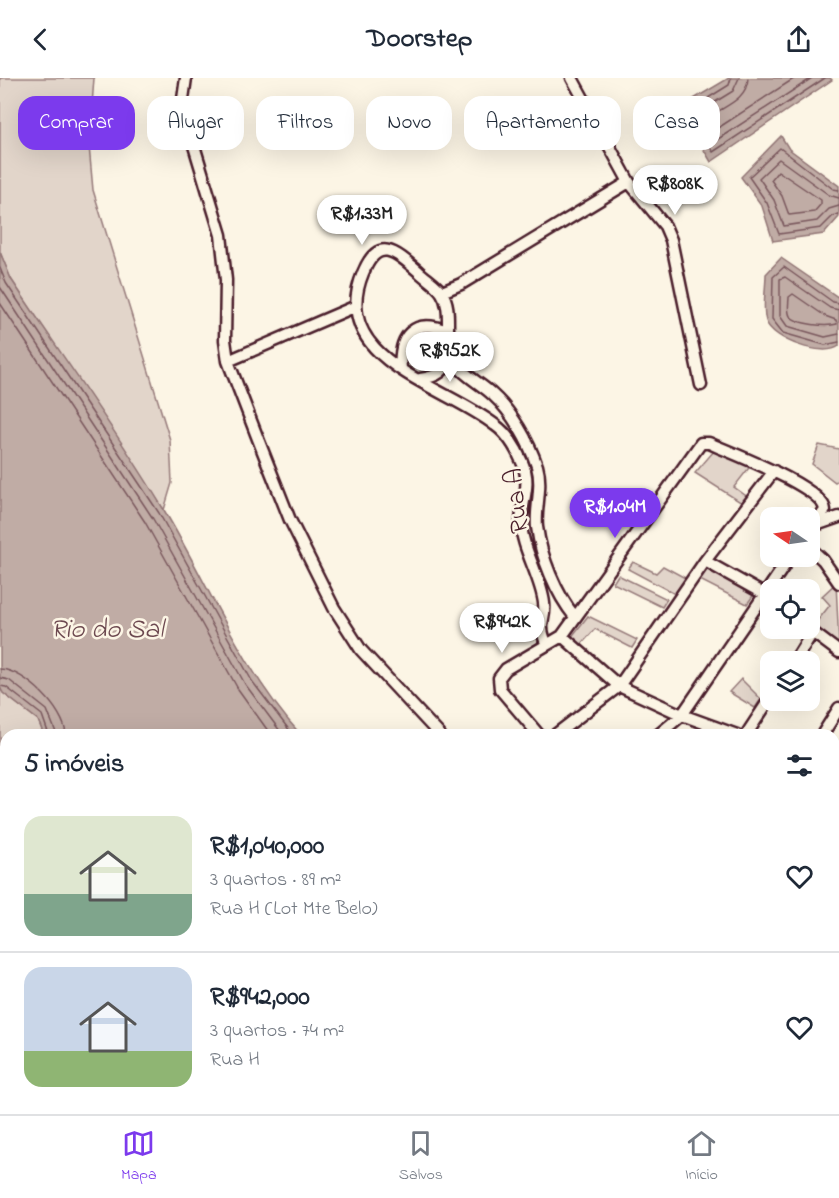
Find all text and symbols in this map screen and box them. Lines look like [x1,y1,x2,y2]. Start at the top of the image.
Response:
text: Doorstep [367,20,472,59]
icon: back [24,23,57,56]
icon: share [782,23,815,56]
chip: Comprar [18,96,135,150]
chip: Alugar [147,96,244,150]
chip: Filtros [256,96,354,150]
chip: Novo [366,96,452,150]
chip: Apartamento [464,96,621,150]
chip: Casa [633,96,720,150]
pin: R$808K [626,165,724,216]
text: R$808K [647,170,703,199]
pin: R$1.33M [307,195,417,246]
text: R$1.33M [331,200,393,229]
pin: R$952K [401,332,499,383]
text: R$952K [420,337,480,366]
street label: Rua A [496,466,540,535]
pin: R$1.04M [560,488,670,539]
text: R$1.04M [584,493,646,522]
north arrow [760,507,820,567]
map controls [760,507,820,711]
button: locate [760,579,820,639]
pin: R$942K [453,603,551,654]
text: R$942K [473,608,531,637]
water label: Rio do Sal [51,611,167,650]
button: layers [760,651,820,711]
text: 5 imóveis [24,746,124,784]
icon: filters [783,749,816,782]
text: R$1,040,000 [210,828,324,866]
icon: home [72,840,144,912]
icon: heart [783,860,816,893]
text: 3 quartos · 89 m² [210,866,342,895]
text: Rua H (Lot Mte Belo) [210,895,378,924]
text: R$942,000 [210,979,310,1017]
icon: home [72,991,144,1063]
icon: heart [783,1011,816,1044]
text: 3 quartos · 74 m² [210,1017,344,1046]
text: Rua H [210,1046,260,1075]
tab: Mapa [121,1127,157,1187]
tab: Salvos [399,1127,443,1187]
tab: Início [685,1127,718,1187]

